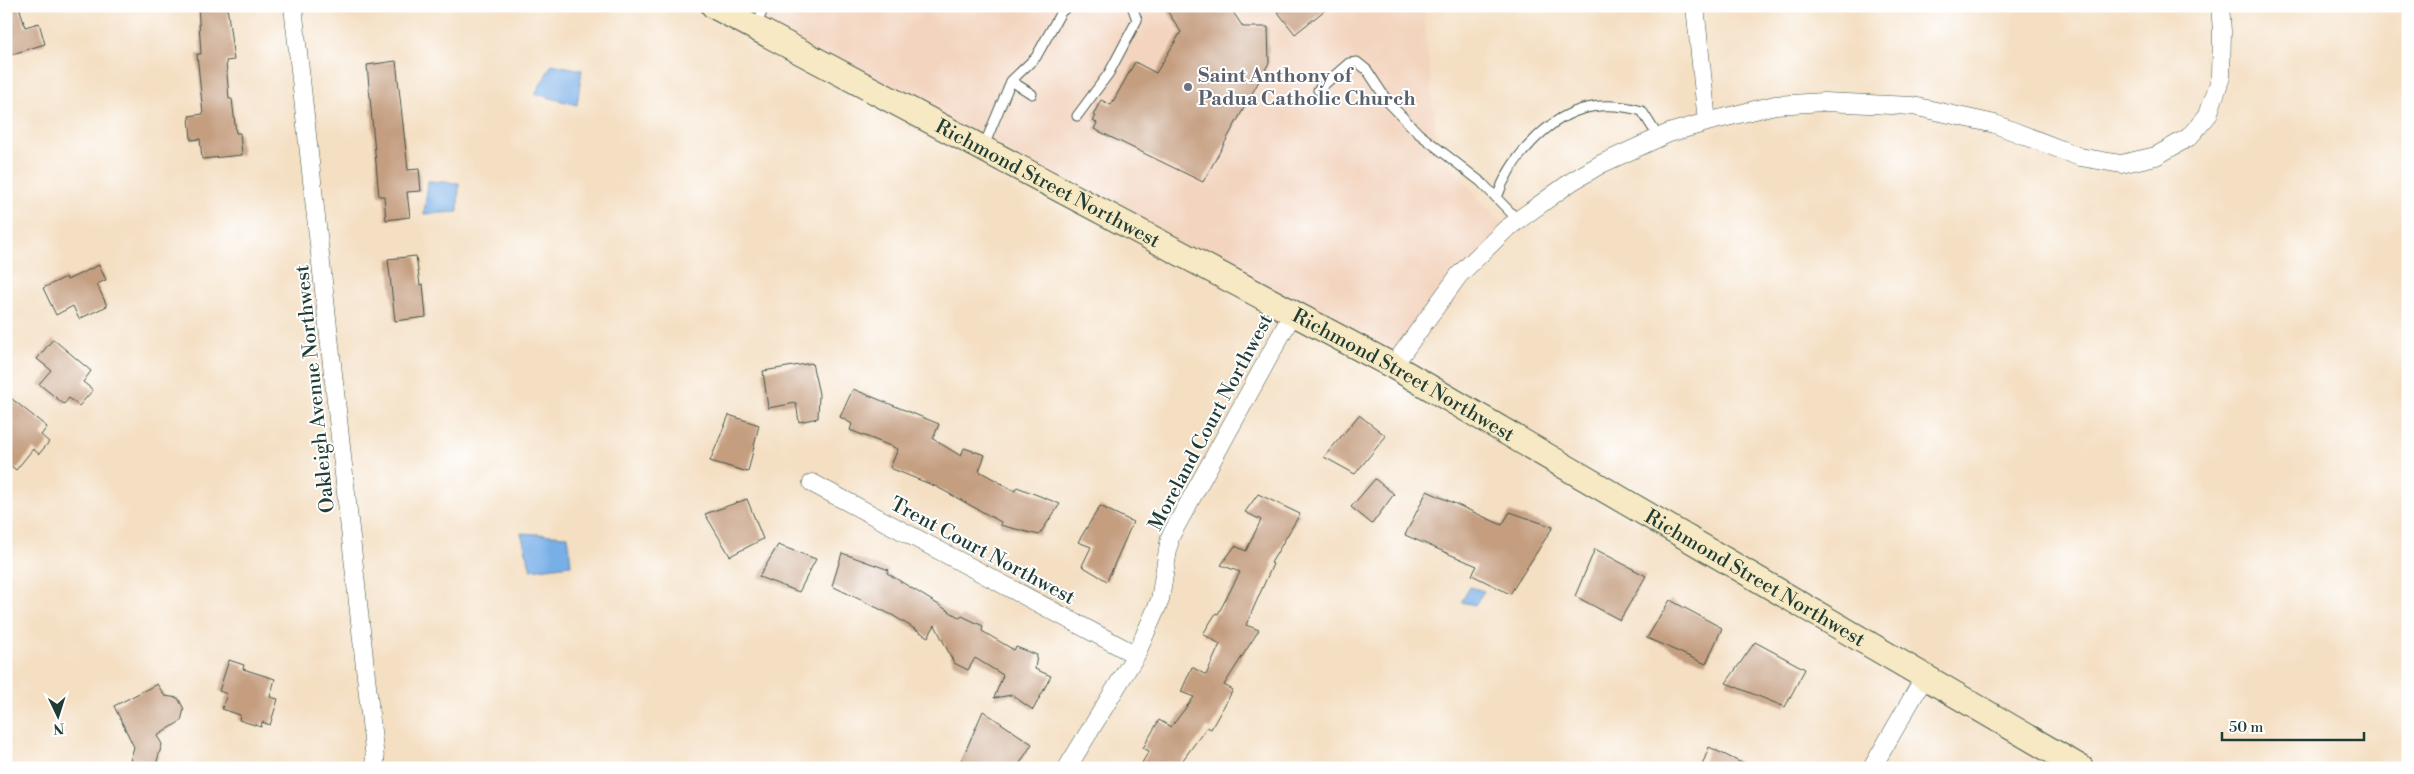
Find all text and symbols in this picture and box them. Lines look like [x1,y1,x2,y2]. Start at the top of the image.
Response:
place label: Saint Anthony of Padua Catholic Church [1198,64,1416,112]
marker: Saint Anthony of Padua Catholic Church [1182,81,1194,93]
street label: Richmond Street Northwest [931,115,1164,254]
street label: Oakleigh Avenue Northwest [290,264,341,514]
street label: Richmond Street Northwest [1287,304,1519,448]
street label: Moreland Court Northwest [1144,310,1279,535]
street label: Trent Court Northwest [886,492,1079,611]
street label: Richmond Street Northwest [1640,505,1869,653]
north arrow [32,692,82,742]
scale bar [2222,709,2364,741]
text: 50 m [2229,718,2263,737]
text: N [53,719,65,737]

